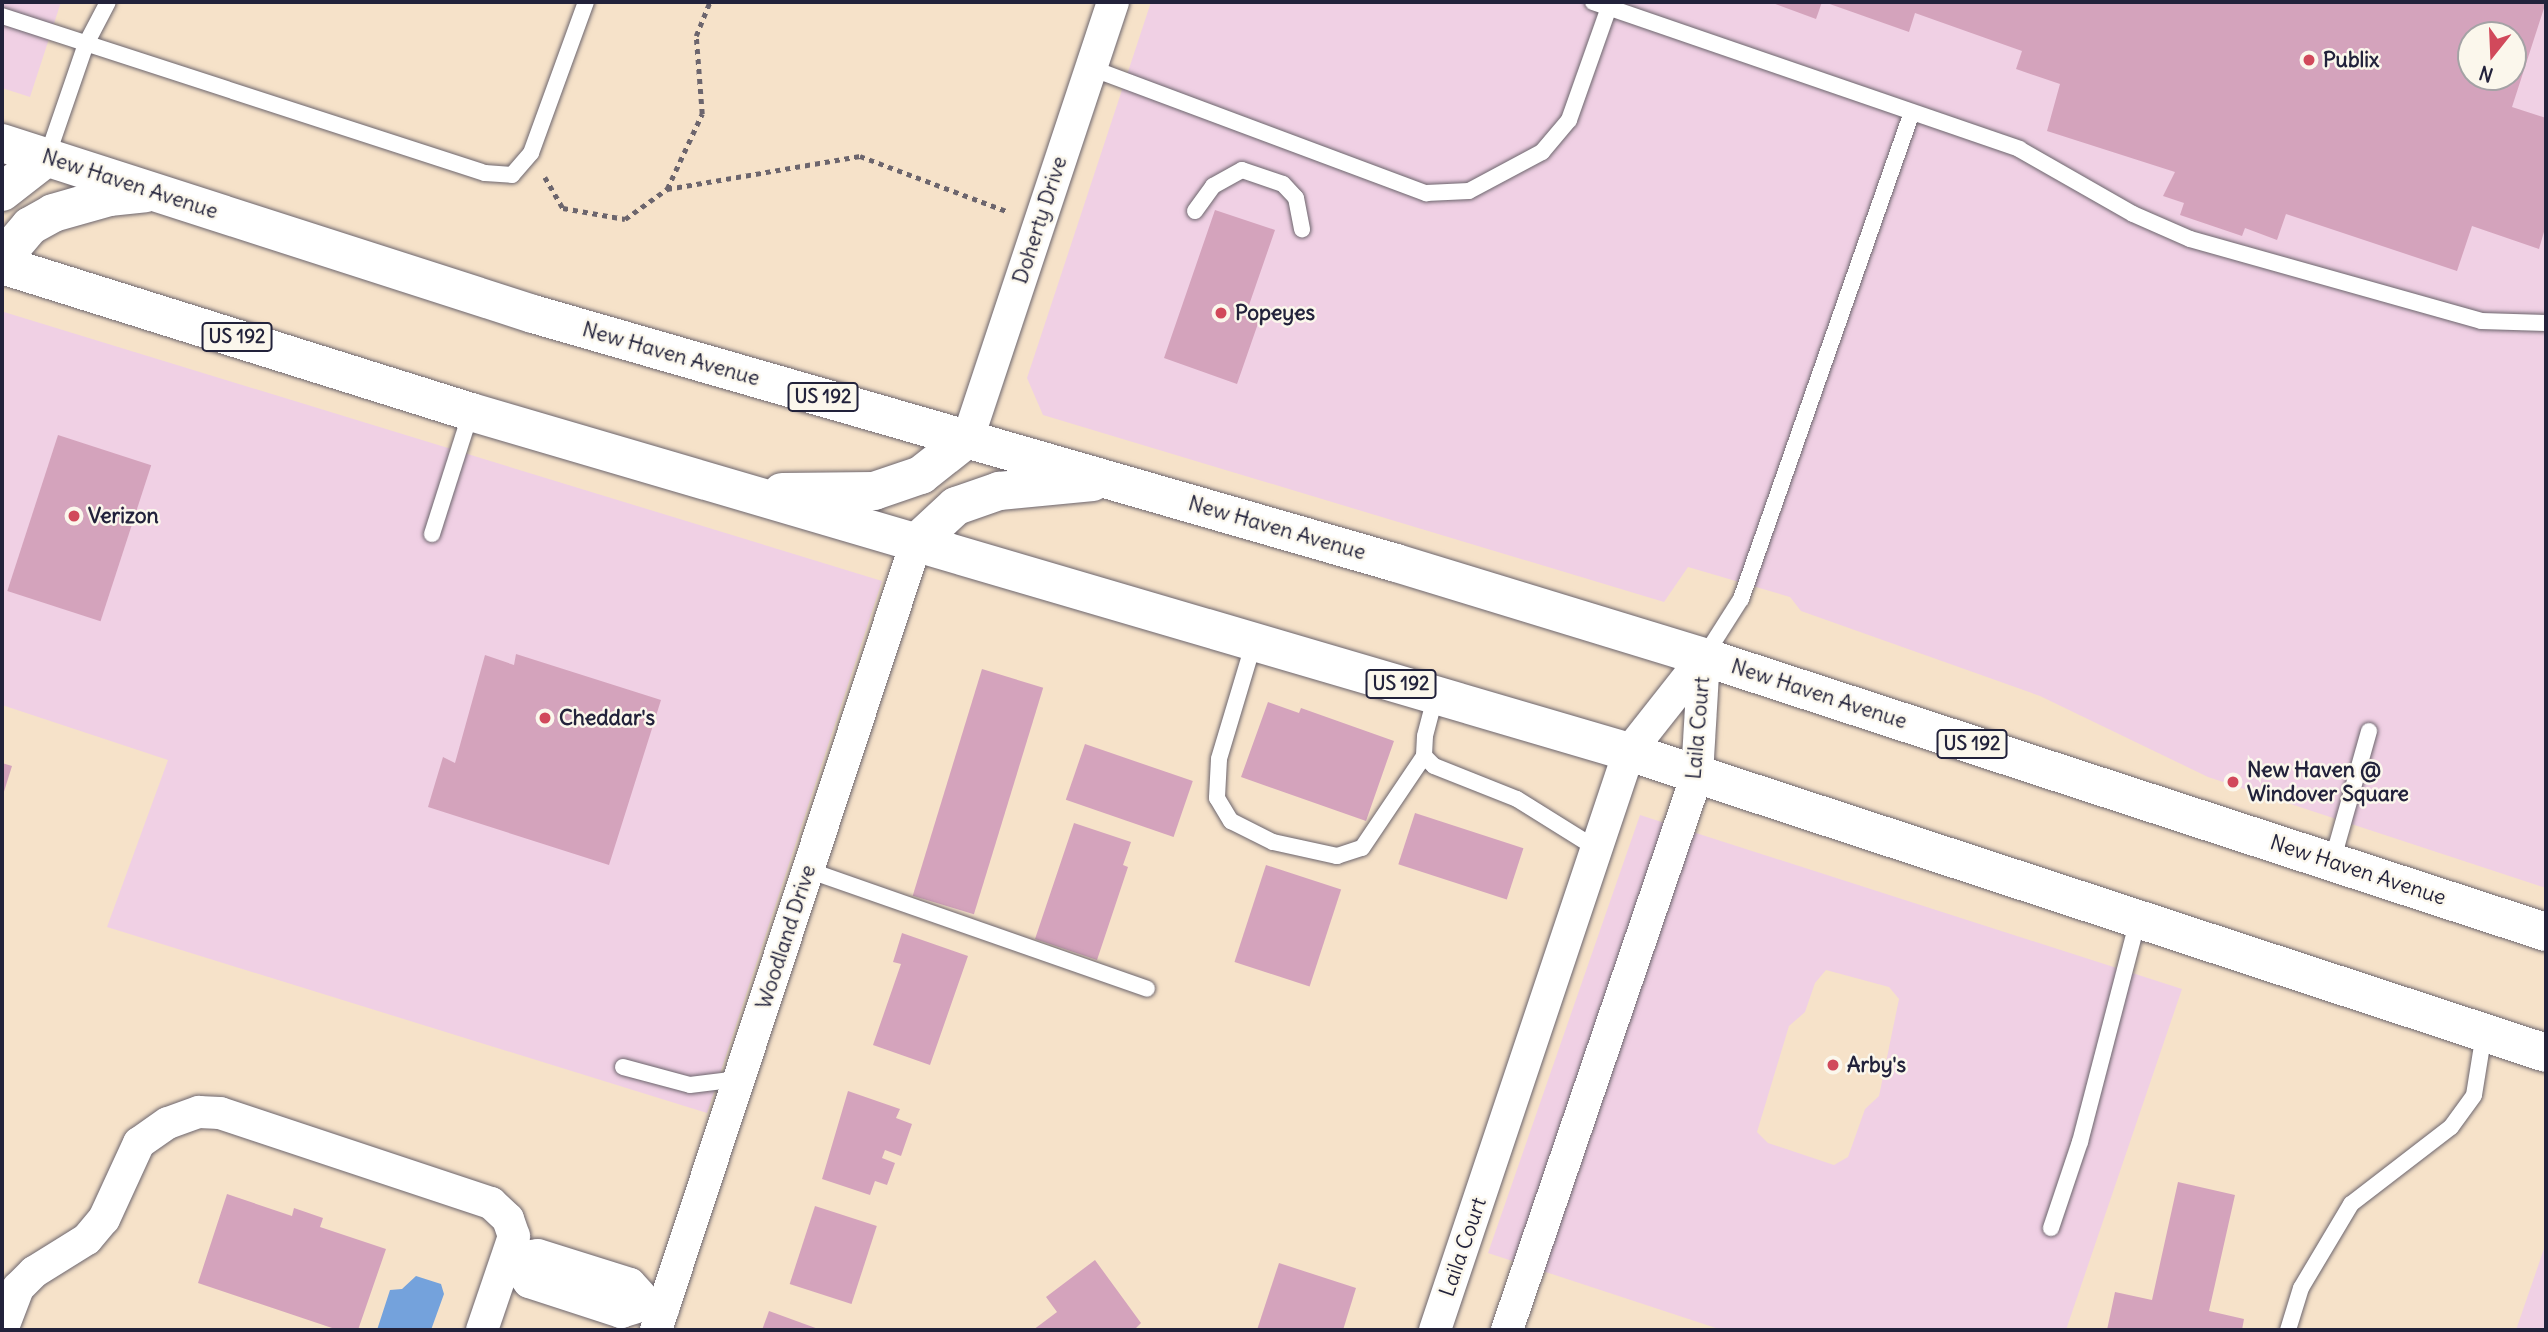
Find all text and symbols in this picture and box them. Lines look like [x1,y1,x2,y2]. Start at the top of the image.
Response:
north arrow [2457,21,2527,91]
place label: Publix [2323,47,2379,73]
marker: Publix [2301,52,2317,68]
text: N [2476,61,2496,88]
street label: New Haven Avenue [39,144,221,224]
street label: Doherty Drive [1008,153,1072,287]
place label: Popeyes [1235,300,1315,326]
marker: Popeyes [1213,305,1229,321]
street label: New Haven Avenue [579,317,763,391]
road number: US 192 [200,322,274,352]
road number: US 192 [786,382,860,412]
street label: New Haven Avenue [1185,491,1369,565]
place label: Verizon [88,503,159,529]
marker: Verizon [66,508,82,524]
street label: New Haven Avenue [1728,654,1910,734]
road number: US 192 [1364,668,1438,699]
street label: Laila Court [1681,676,1715,780]
place label: Cheddar's [559,705,655,731]
marker: Cheddar's [537,710,553,726]
road number: US 192 [1935,729,2009,760]
place label: New Haven @ Windover Square [2247,757,2409,807]
marker: New Haven @ Windover Square [2225,774,2241,790]
street label: New Haven Avenue [2267,830,2449,910]
street label: Woodland Drive [751,862,821,1012]
place label: Arby's [1847,1052,1906,1078]
marker: Arby's [1825,1057,1841,1073]
street label: Laila Court [1434,1194,1492,1300]

